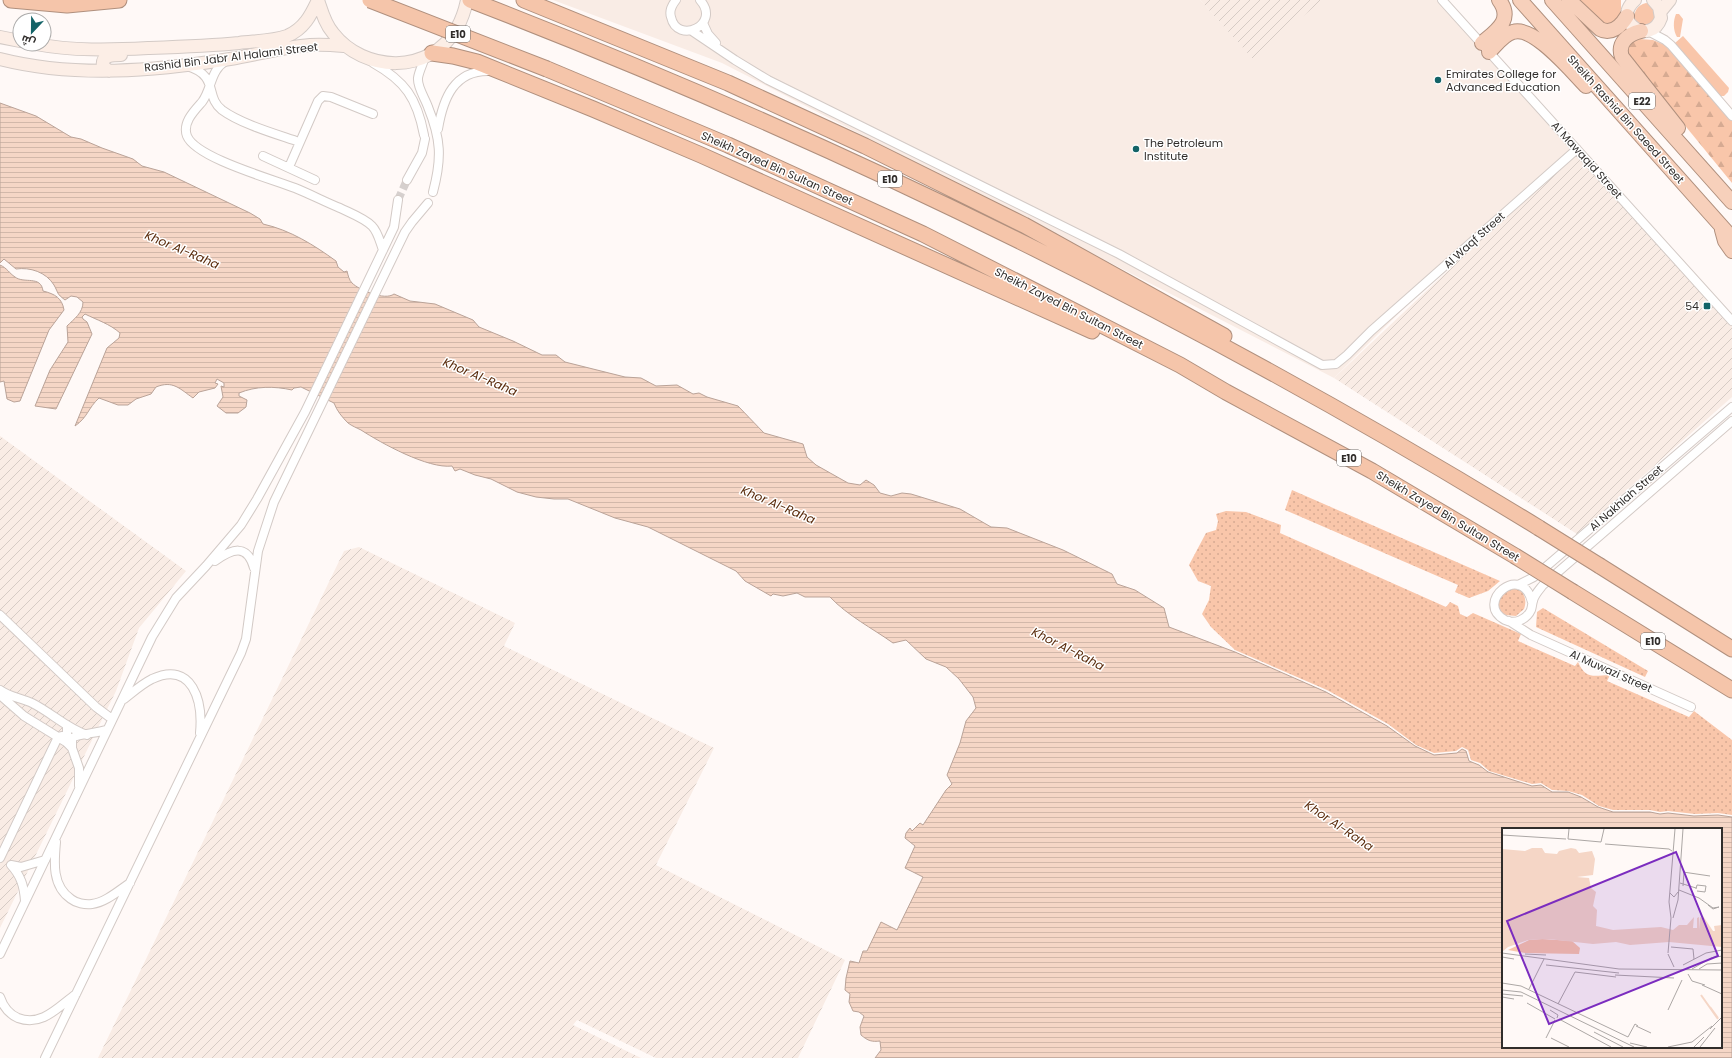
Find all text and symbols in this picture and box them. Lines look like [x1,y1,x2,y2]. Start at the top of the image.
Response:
north arrow [12,12,52,52]
road number: E10 [446,26,470,42]
text: ش [19,31,38,51]
street label: Rashid Bin Jabr Al Halami Street [143,38,319,76]
street label: Sheikh Rashid Bin Saeed Street [1564,51,1688,187]
place label: Emirates College for Advanced Education [1446,66,1560,95]
marker: Emirates College for Advanced Education [1433,75,1443,85]
road number: E22 [1629,93,1655,109]
street label: Al Mawaqid Street [1548,118,1626,202]
street label: Sheikh Zayed Bin Sultan Street [699,127,855,209]
place label: The Petroleum Institute [1144,135,1223,164]
marker: The Petroleum Institute [1131,144,1141,154]
road number: E10 [878,171,902,187]
street label: Al Waqf Street [1440,208,1508,272]
water label: Khor Al-Raha [142,226,222,273]
street label: Sheikh Zayed Bin Sultan Street [992,263,1146,353]
place label: 54 [1685,298,1699,314]
marker: 54 [1702,301,1712,311]
water label: Khor Al-Raha [440,353,520,400]
road number: E10 [1337,450,1361,466]
street label: Al Nakhlah Street [1586,461,1666,535]
street label: Sheikh Zayed Bin Sultan Street [1373,467,1523,565]
water label: Khor Al-Raha [738,481,818,528]
water label: Khor Al-Raha [1029,623,1107,674]
road number: E10 [1641,633,1665,649]
street label: Al Muwazi Street [1567,646,1655,696]
water label: Khor Al-Raha [1302,796,1377,855]
inset map [1502,828,1722,1048]

